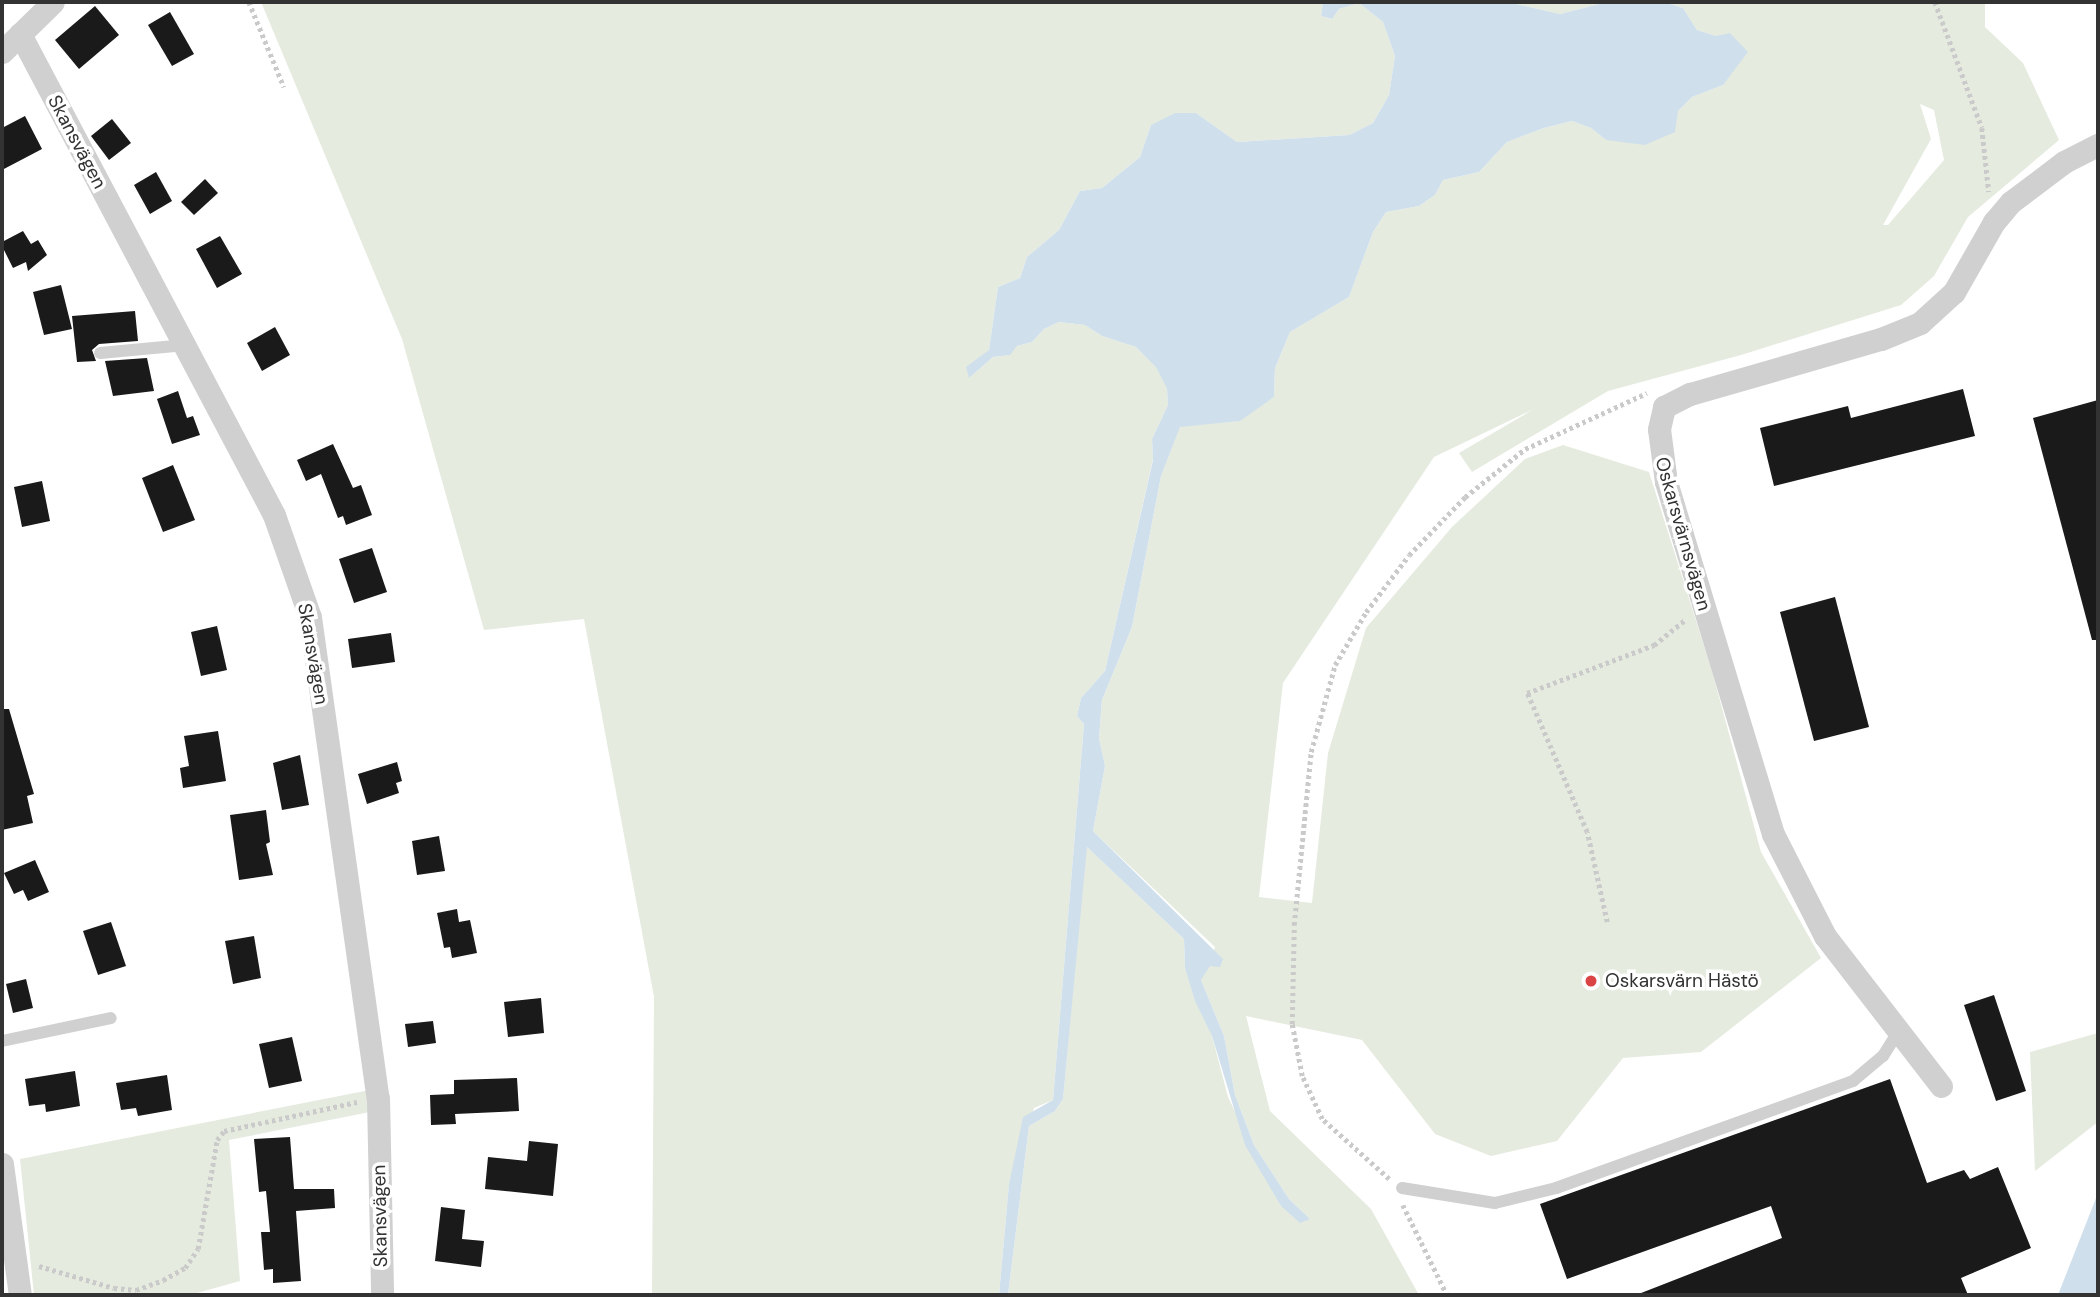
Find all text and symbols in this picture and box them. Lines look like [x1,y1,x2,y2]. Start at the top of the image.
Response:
street label: Skansvägen [43,91,111,193]
street label: Oskarsvärnsvägen [1650,455,1716,613]
street label: Skansvägen [293,602,333,706]
place label: Oskarsvärn Hästö [1605,970,1759,992]
marker: Oskarsvärn Hästö [1583,973,1599,989]
street label: Skansvägen [368,1165,392,1267]

